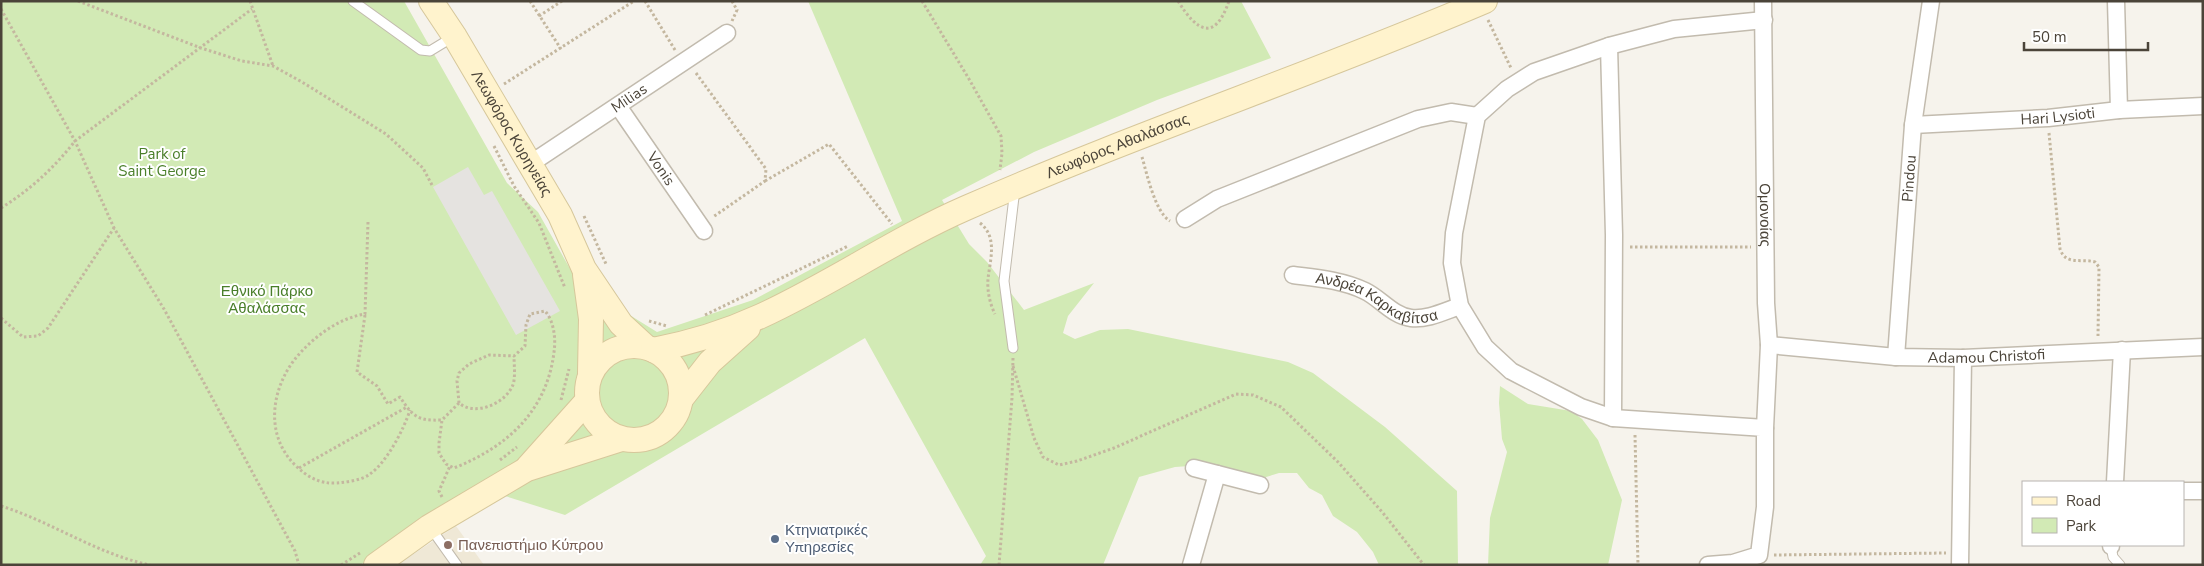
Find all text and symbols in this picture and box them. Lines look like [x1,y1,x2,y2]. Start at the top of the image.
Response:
scale bar [2024,20,2148,52]
text: 50 m [2032,27,2067,47]
street label: Λεωφόρος Κυρηνείας [467,67,557,200]
street label: Milias [607,79,651,117]
street label: Hari Lysioti [2020,103,2096,129]
street label: Λεωφόρος Αθαλάσσας [1043,109,1192,183]
park label: Park of Saint George [118,144,206,181]
street label: Vonis [642,147,680,190]
street label: Pindou [1897,154,1921,203]
street label: Ομονοίας [1755,183,1775,247]
street label: Ανδρέα Καρκαβίτσα [1314,268,1441,328]
park label: Εθνικό Πάρκο Αθαλάσσας [221,281,313,318]
street label: Adamou Christofi [1928,344,2046,368]
legend [2022,481,2184,546]
text: Road [2066,491,2101,511]
text: Park [2066,516,2096,536]
place label: Κτηνιατρικές Υπηρεσίες [785,520,868,557]
marker: Κτηνιατρικές Υπηρεσίες [769,533,781,545]
place label: Πανεπιστήμιο Κύπρου [458,535,603,555]
marker: Πανεπιστήμιο Κύπρου [442,539,454,551]

